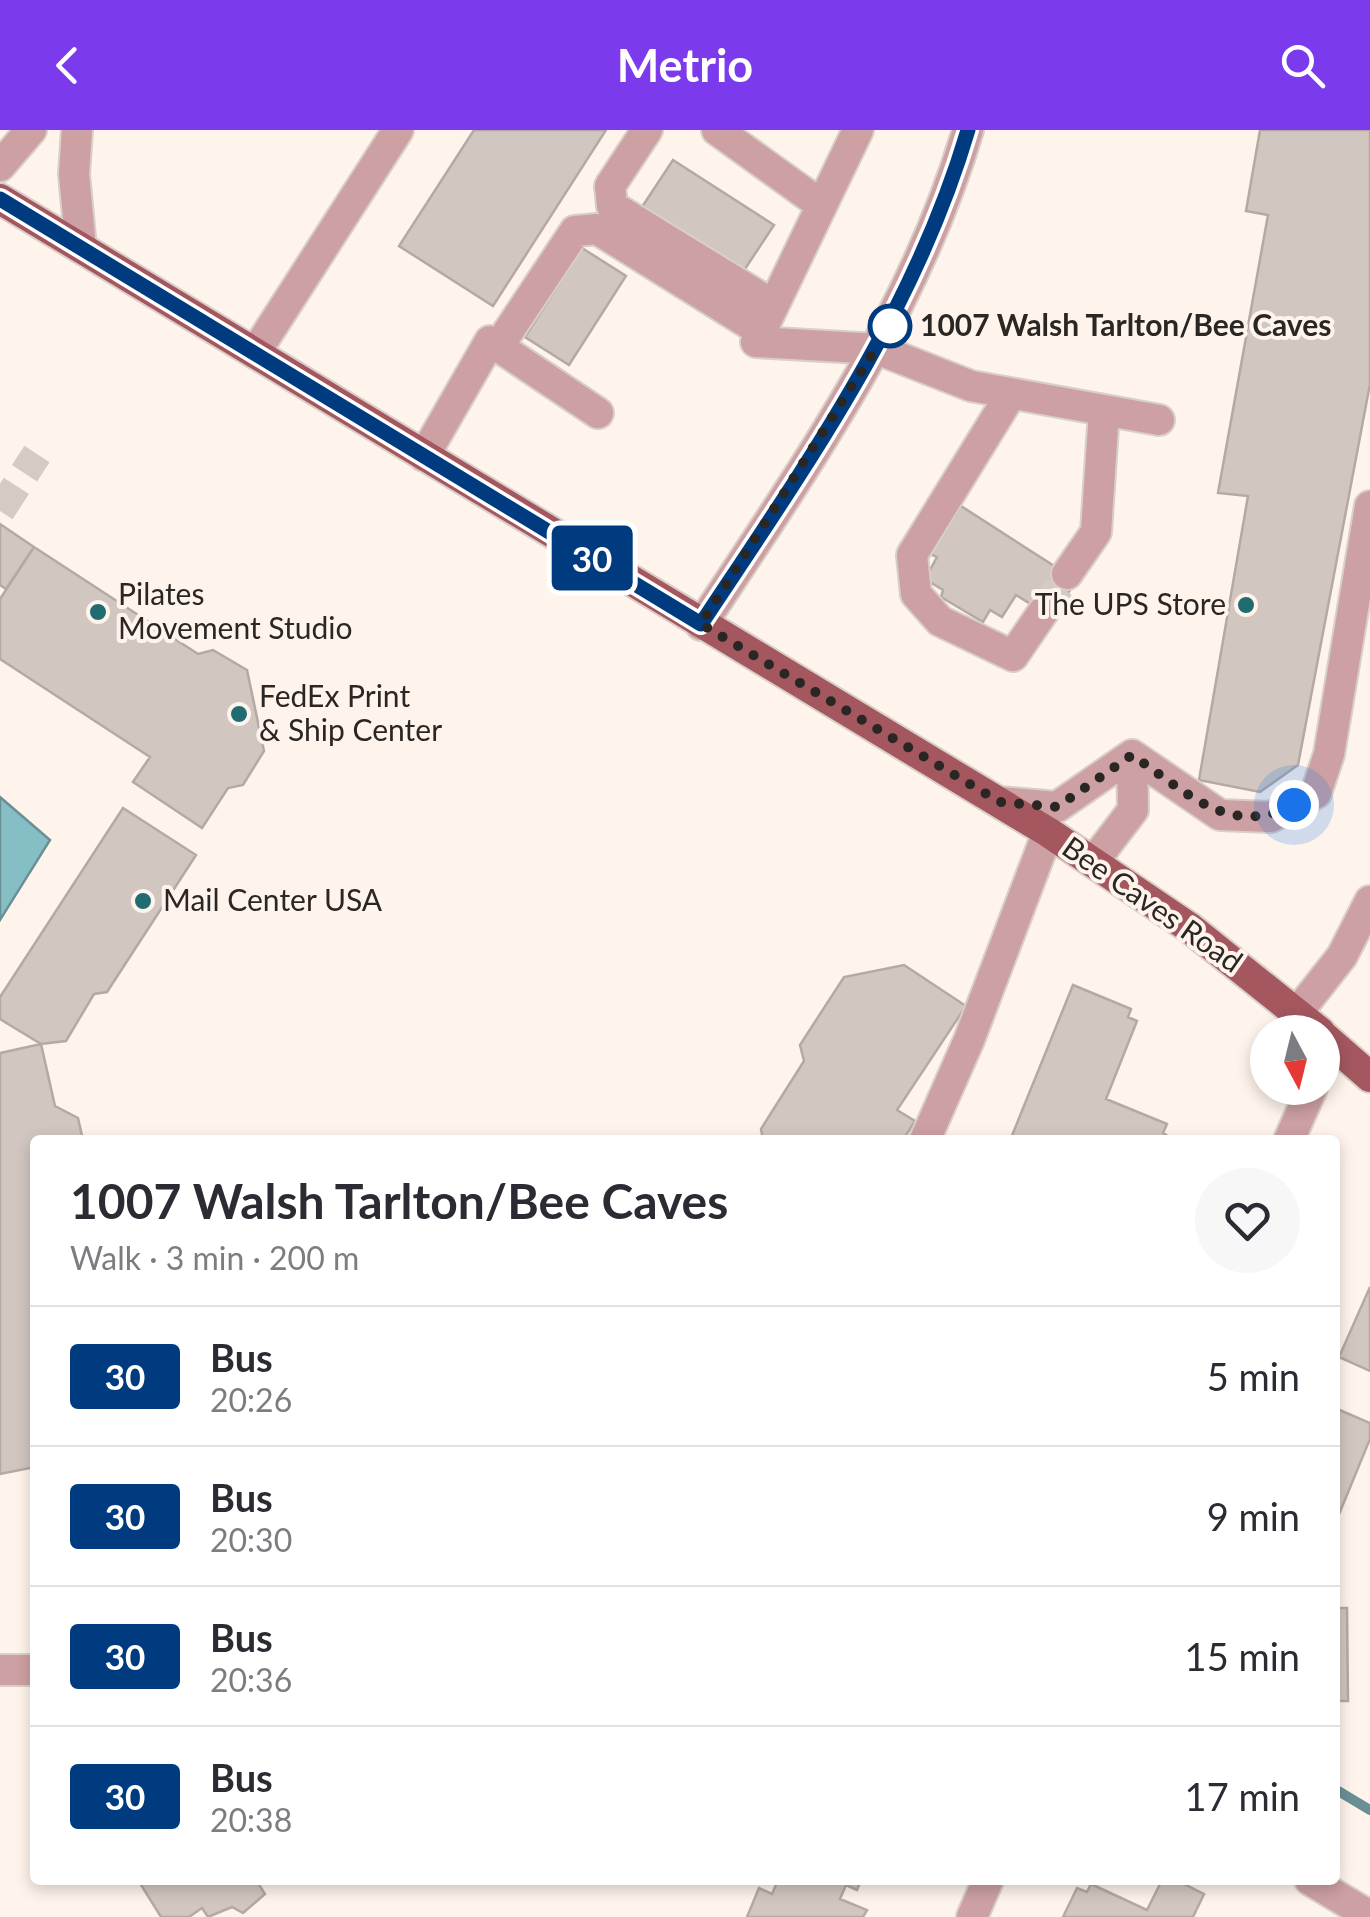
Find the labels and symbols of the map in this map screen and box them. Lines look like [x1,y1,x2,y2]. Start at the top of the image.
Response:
marker: 1007 Walsh Tarlton/Bee Caves [869,305,911,347]
place label: 1007 Walsh Tarlton/Bee Caves [920,306,1331,342]
line badge: 30 [547,526,637,590]
place label: Pilates Movement Studio [118,575,352,645]
place label: The UPS Store [1035,585,1226,621]
marker: The UPS Store [1235,594,1257,616]
marker: Pilates Movement Studio [87,601,109,623]
place label: FedEx Print & Ship Center [259,677,442,747]
marker: FedEx Print & Ship Center [228,703,250,725]
your location [1269,780,1319,830]
street label: Bee Caves Road [1056,828,1250,979]
place label: Mail Center USA [163,881,383,917]
marker: Mail Center USA [132,890,154,912]
north arrow [1250,1015,1340,1105]

